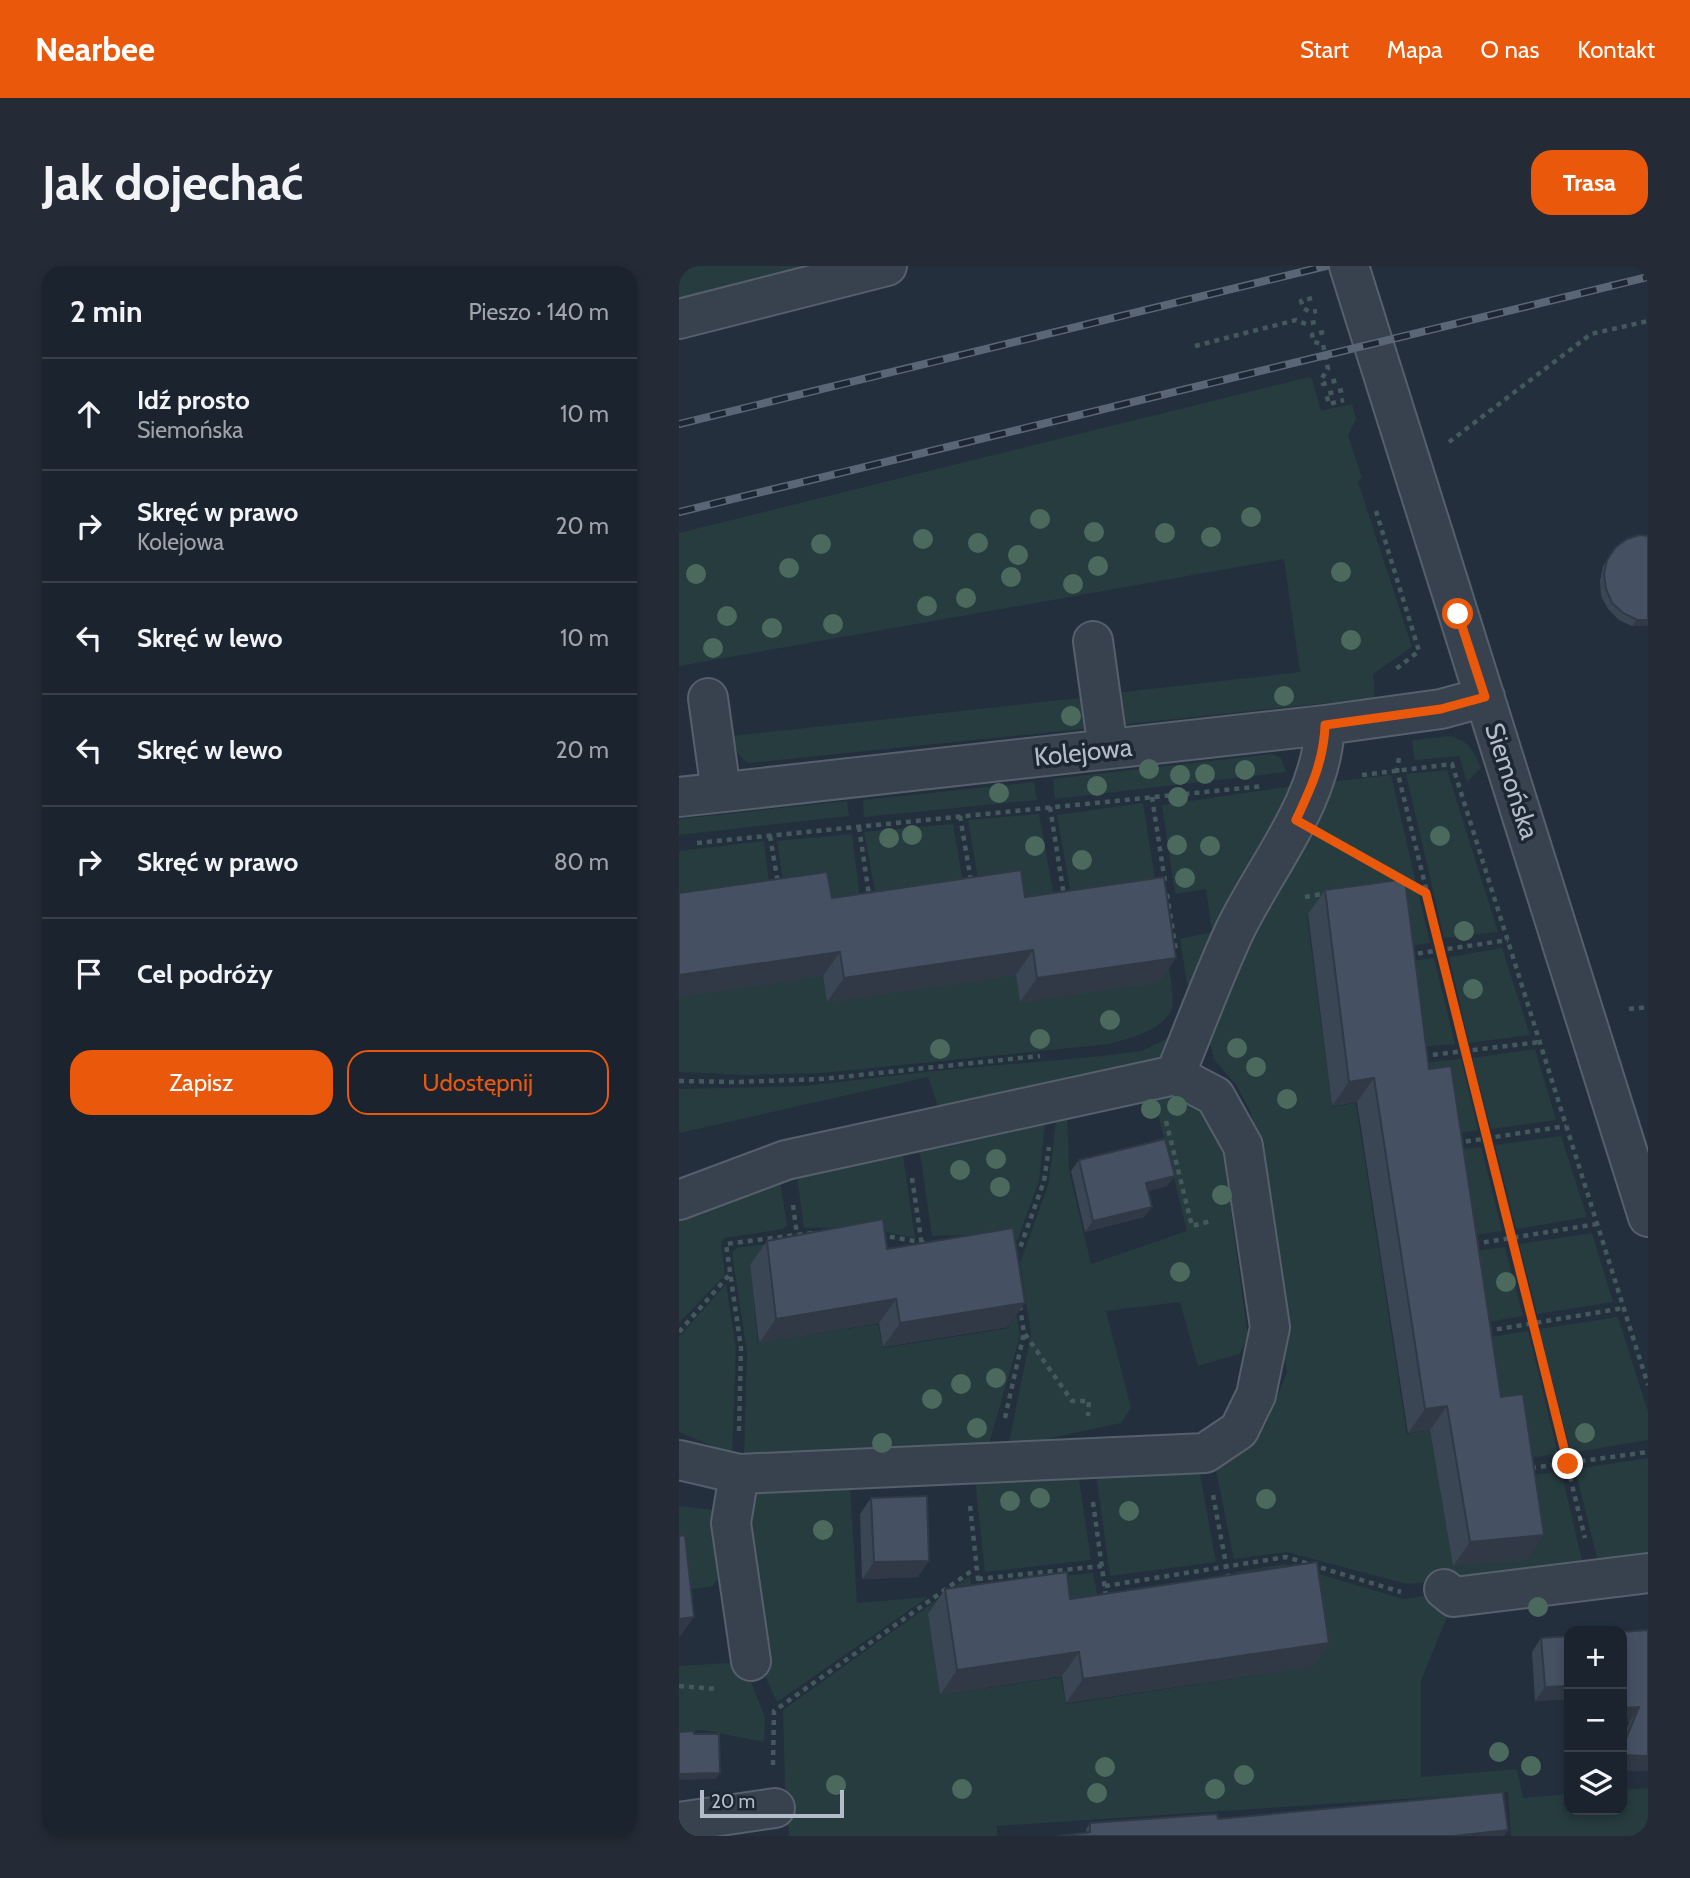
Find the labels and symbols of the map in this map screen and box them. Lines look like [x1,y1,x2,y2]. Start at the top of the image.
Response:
route start [1442,598,1473,629]
street label: Siemońska [1478,719,1546,844]
street label: Kolejowa [1032,731,1134,773]
route end [1552,1448,1583,1479]
scale bar [700,1787,843,1819]

